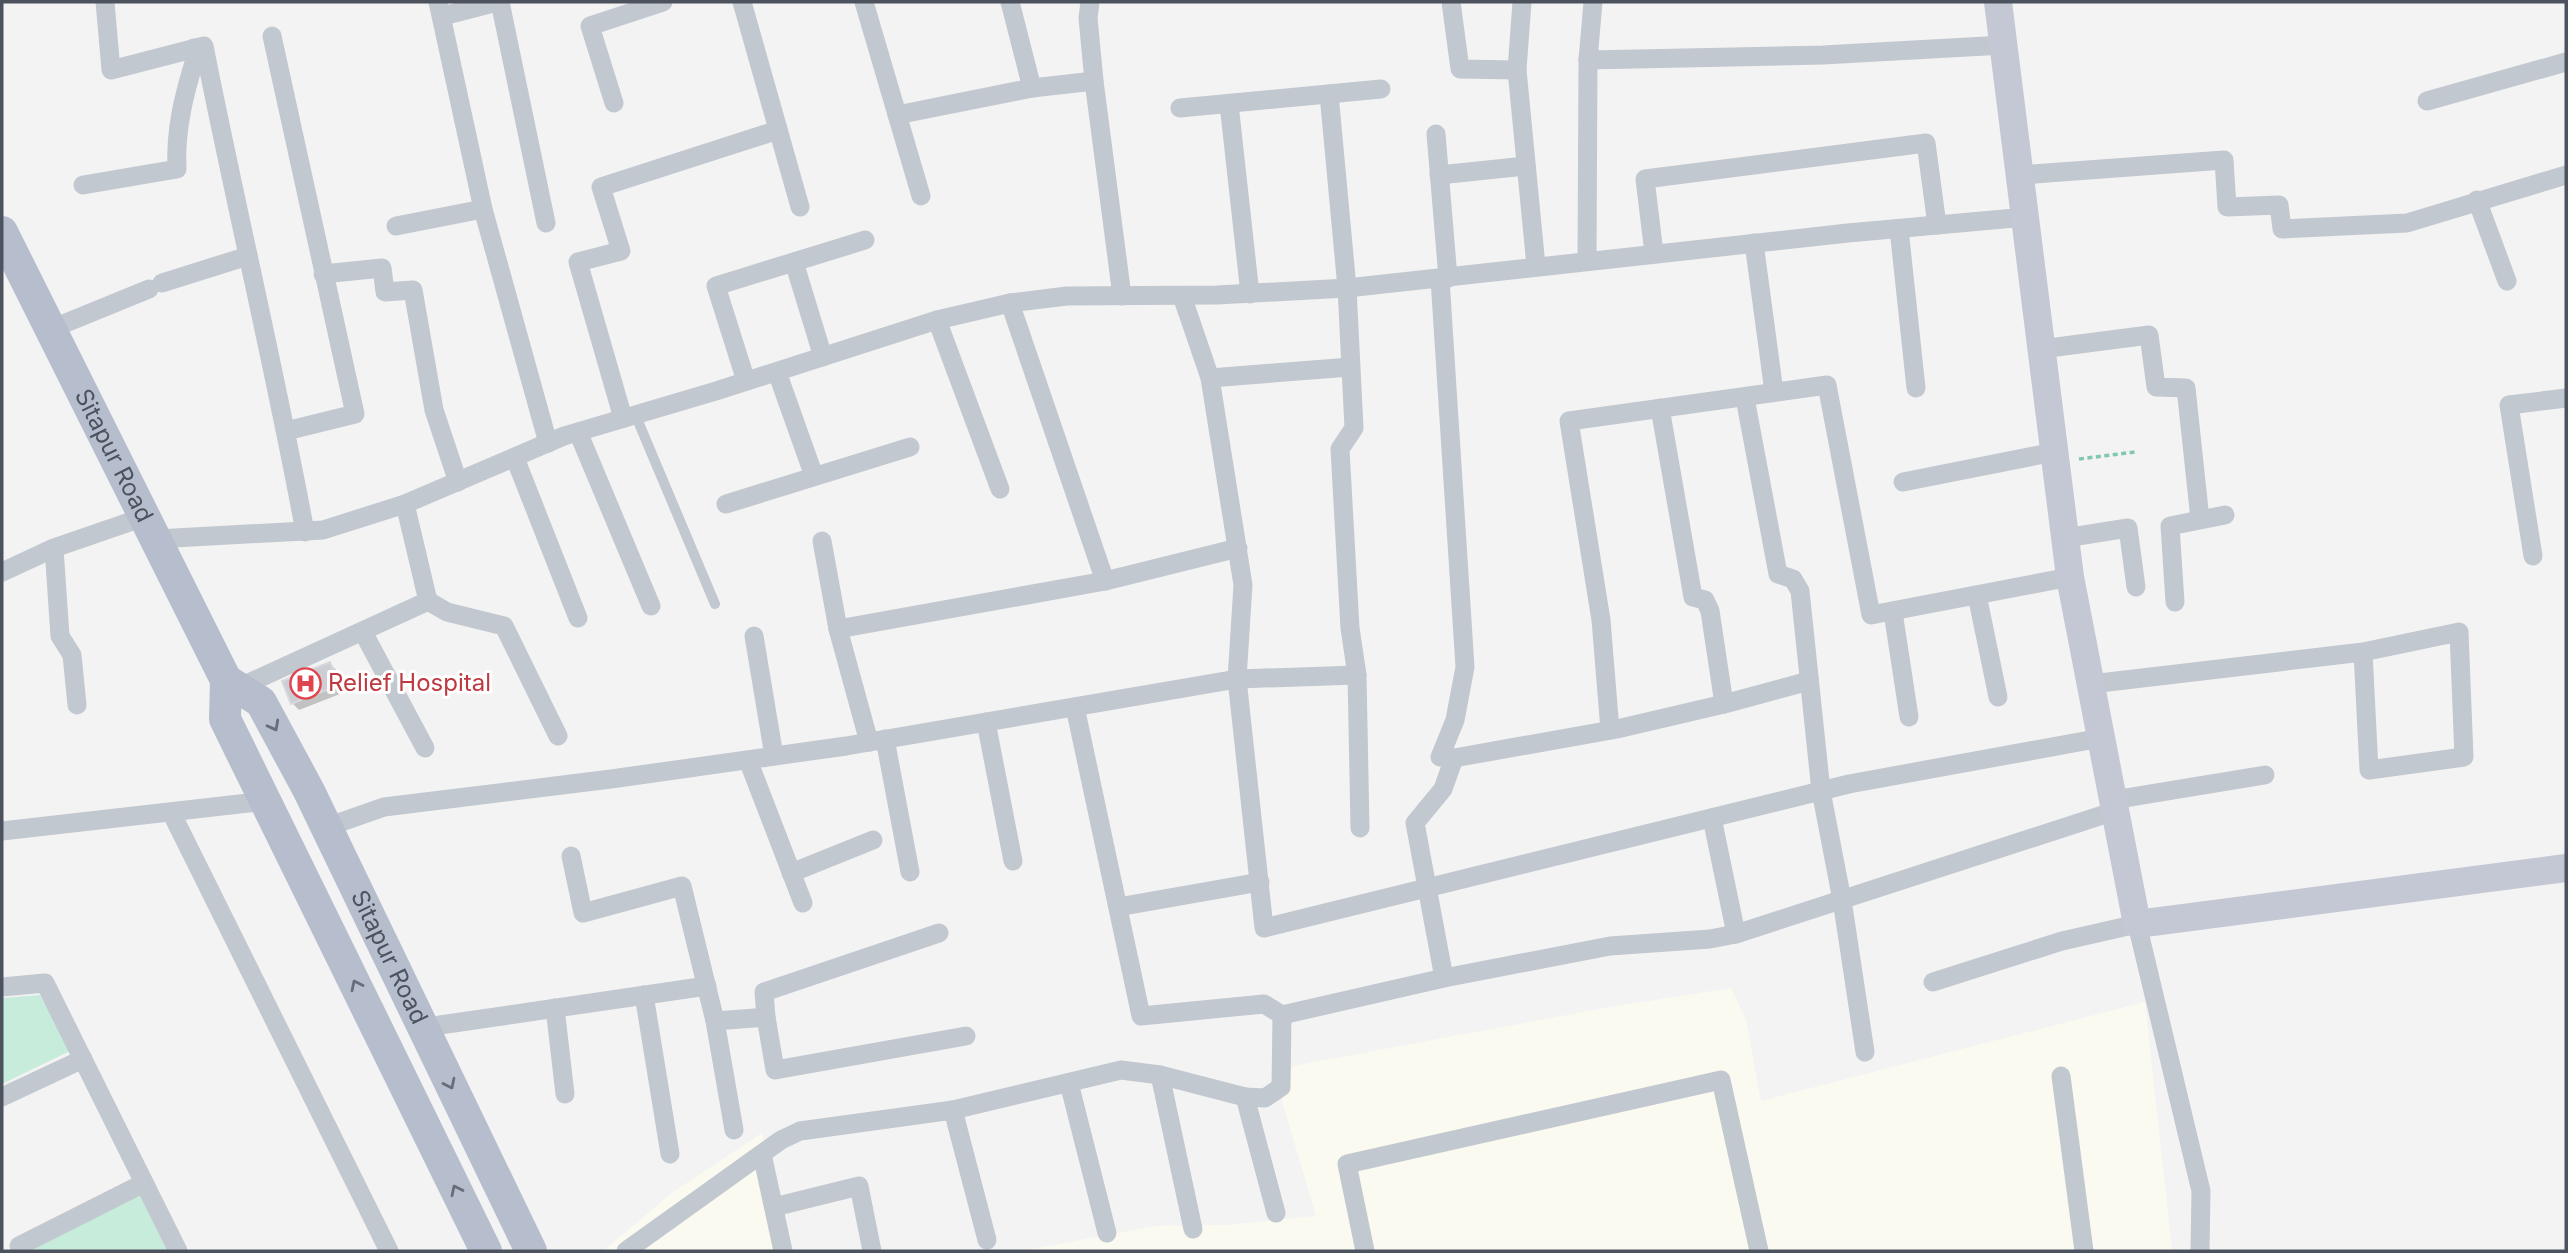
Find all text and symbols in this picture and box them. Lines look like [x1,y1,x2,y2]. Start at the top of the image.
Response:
street label: Sitapur Road [69,384,160,527]
hospital icon: Relief Hospital [288,666,322,700]
place label: Relief Hospital [328,668,491,697]
one-way arrow [266,719,279,731]
street label: Sitapur Road [345,885,434,1029]
one-way arrow [350,980,364,992]
one-way arrow [442,1077,456,1089]
one-way arrow [450,1185,464,1197]

